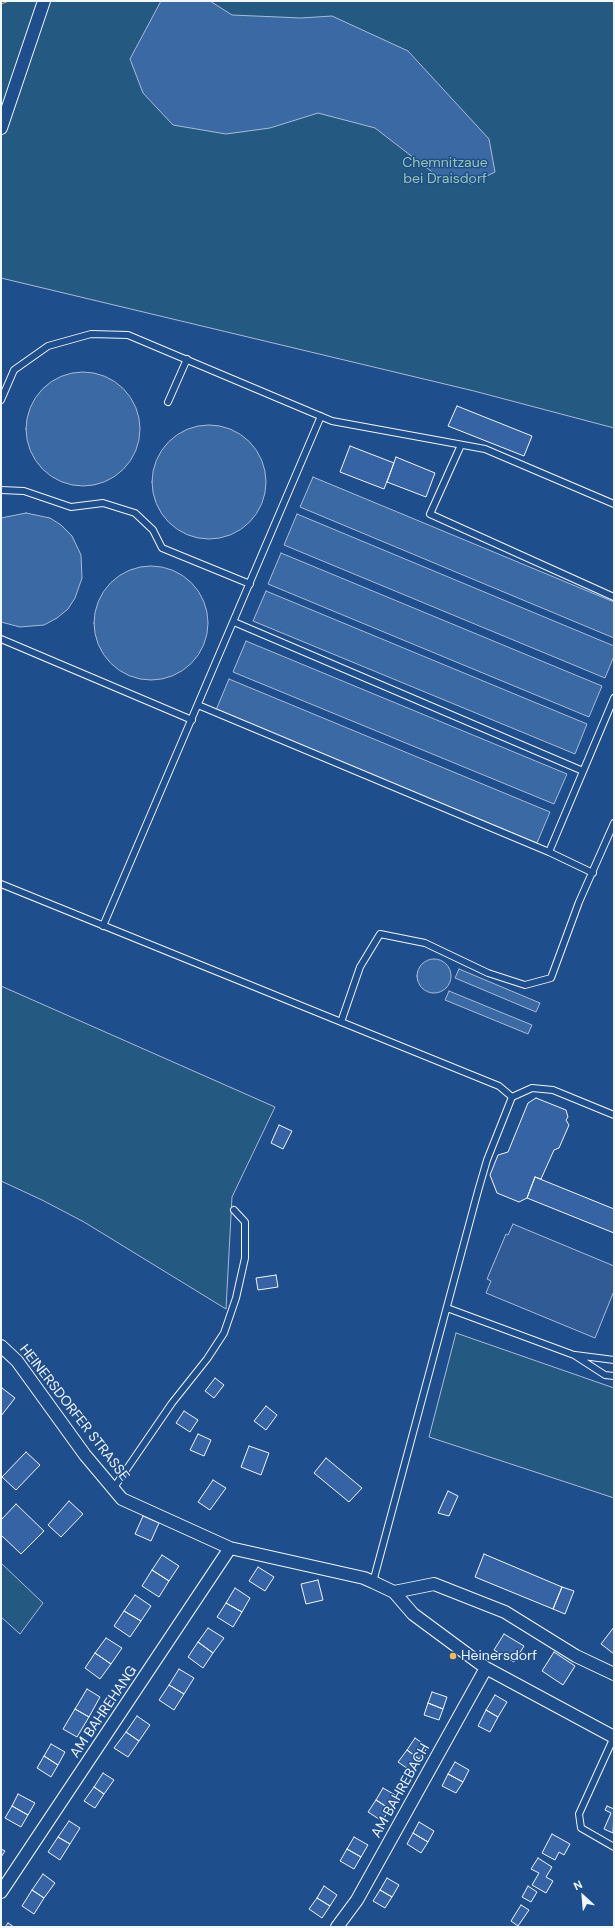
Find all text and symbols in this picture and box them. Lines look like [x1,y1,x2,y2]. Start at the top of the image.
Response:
park label: Chemnitzaue bei Draisdorf [402,155,488,188]
street label: HEINERSDORFER STRASSE [16,1341,132,1485]
place label: Heinersdorf [461,1648,537,1664]
marker: Heinersdorf [448,1651,458,1661]
street label: AM BAHREHANG [67,1663,141,1761]
street label: AM BAHREBACH [368,1741,434,1841]
north arrow [563,1876,603,1916]
text: N [571,1877,584,1893]

